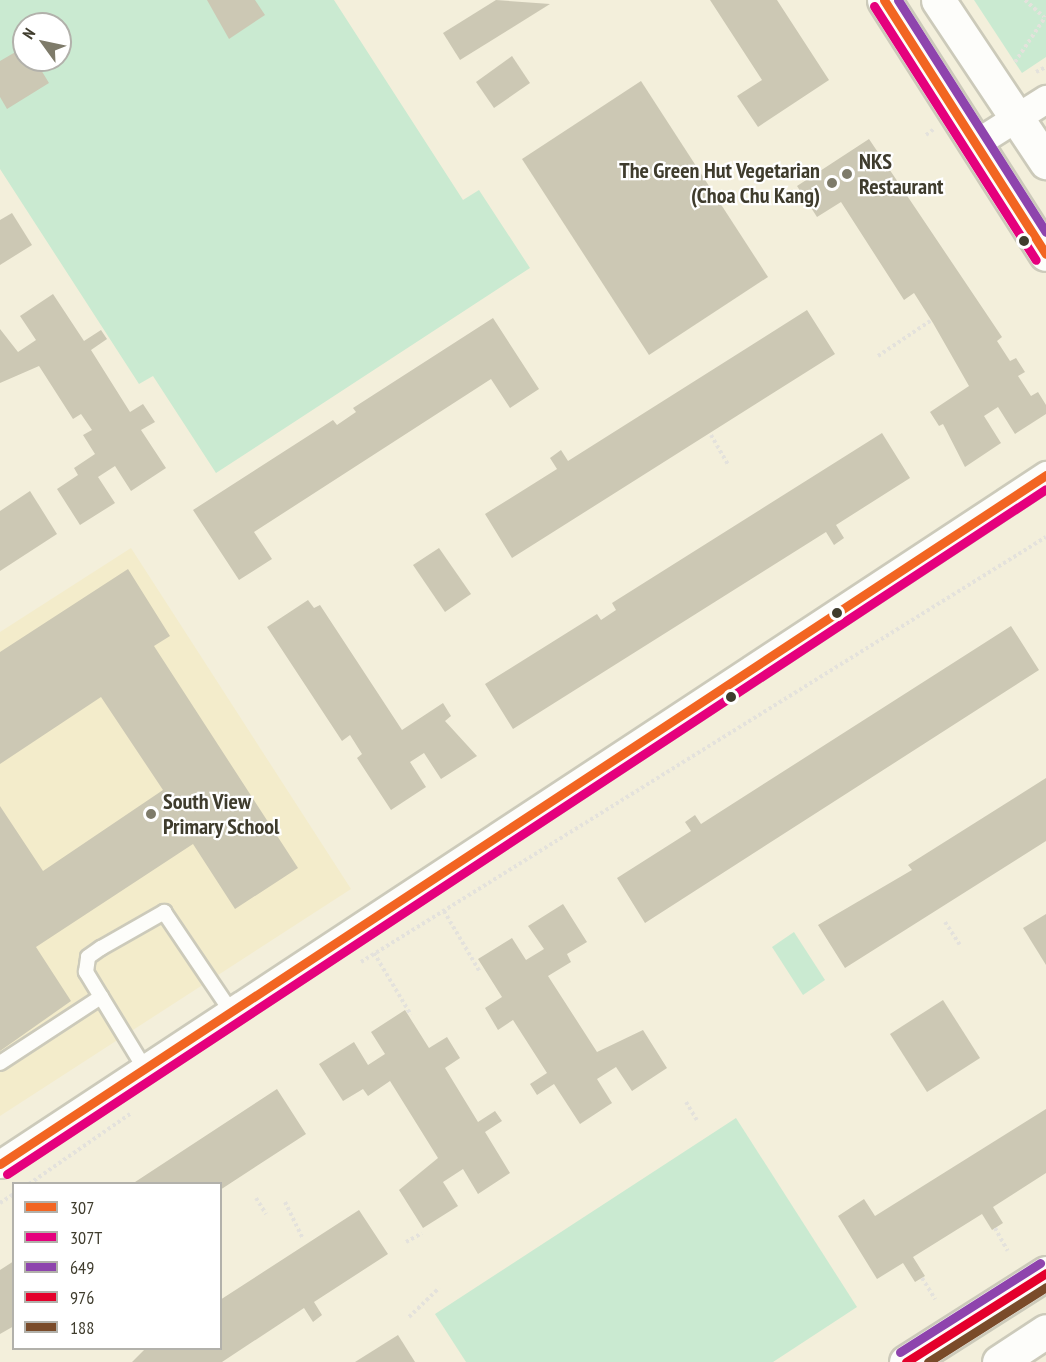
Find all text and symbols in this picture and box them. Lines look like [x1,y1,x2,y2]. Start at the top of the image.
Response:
north arrow [12,12,72,72]
text: N [18,24,39,42]
place label: NKS Restaurant [859,148,943,200]
place label: The Green Hut Vegetarian (Choa Chu Kang) [619,157,820,208]
marker: NKS Restaurant [840,167,854,181]
marker: The Green Hut Vegetarian (Choa Chu Kang) [825,176,839,190]
unlabelled marker [1018,235,1030,247]
unlabelled marker [831,607,843,619]
unlabelled marker [725,691,737,703]
place label: South View Primary School [163,788,280,840]
marker: South View Primary School [144,807,158,821]
legend [12,1182,222,1350]
text: 307 [70,1196,94,1219]
text: 307T [70,1226,102,1249]
text: 649 [70,1256,94,1279]
text: 976 [70,1286,94,1309]
text: 188 [70,1316,94,1339]

